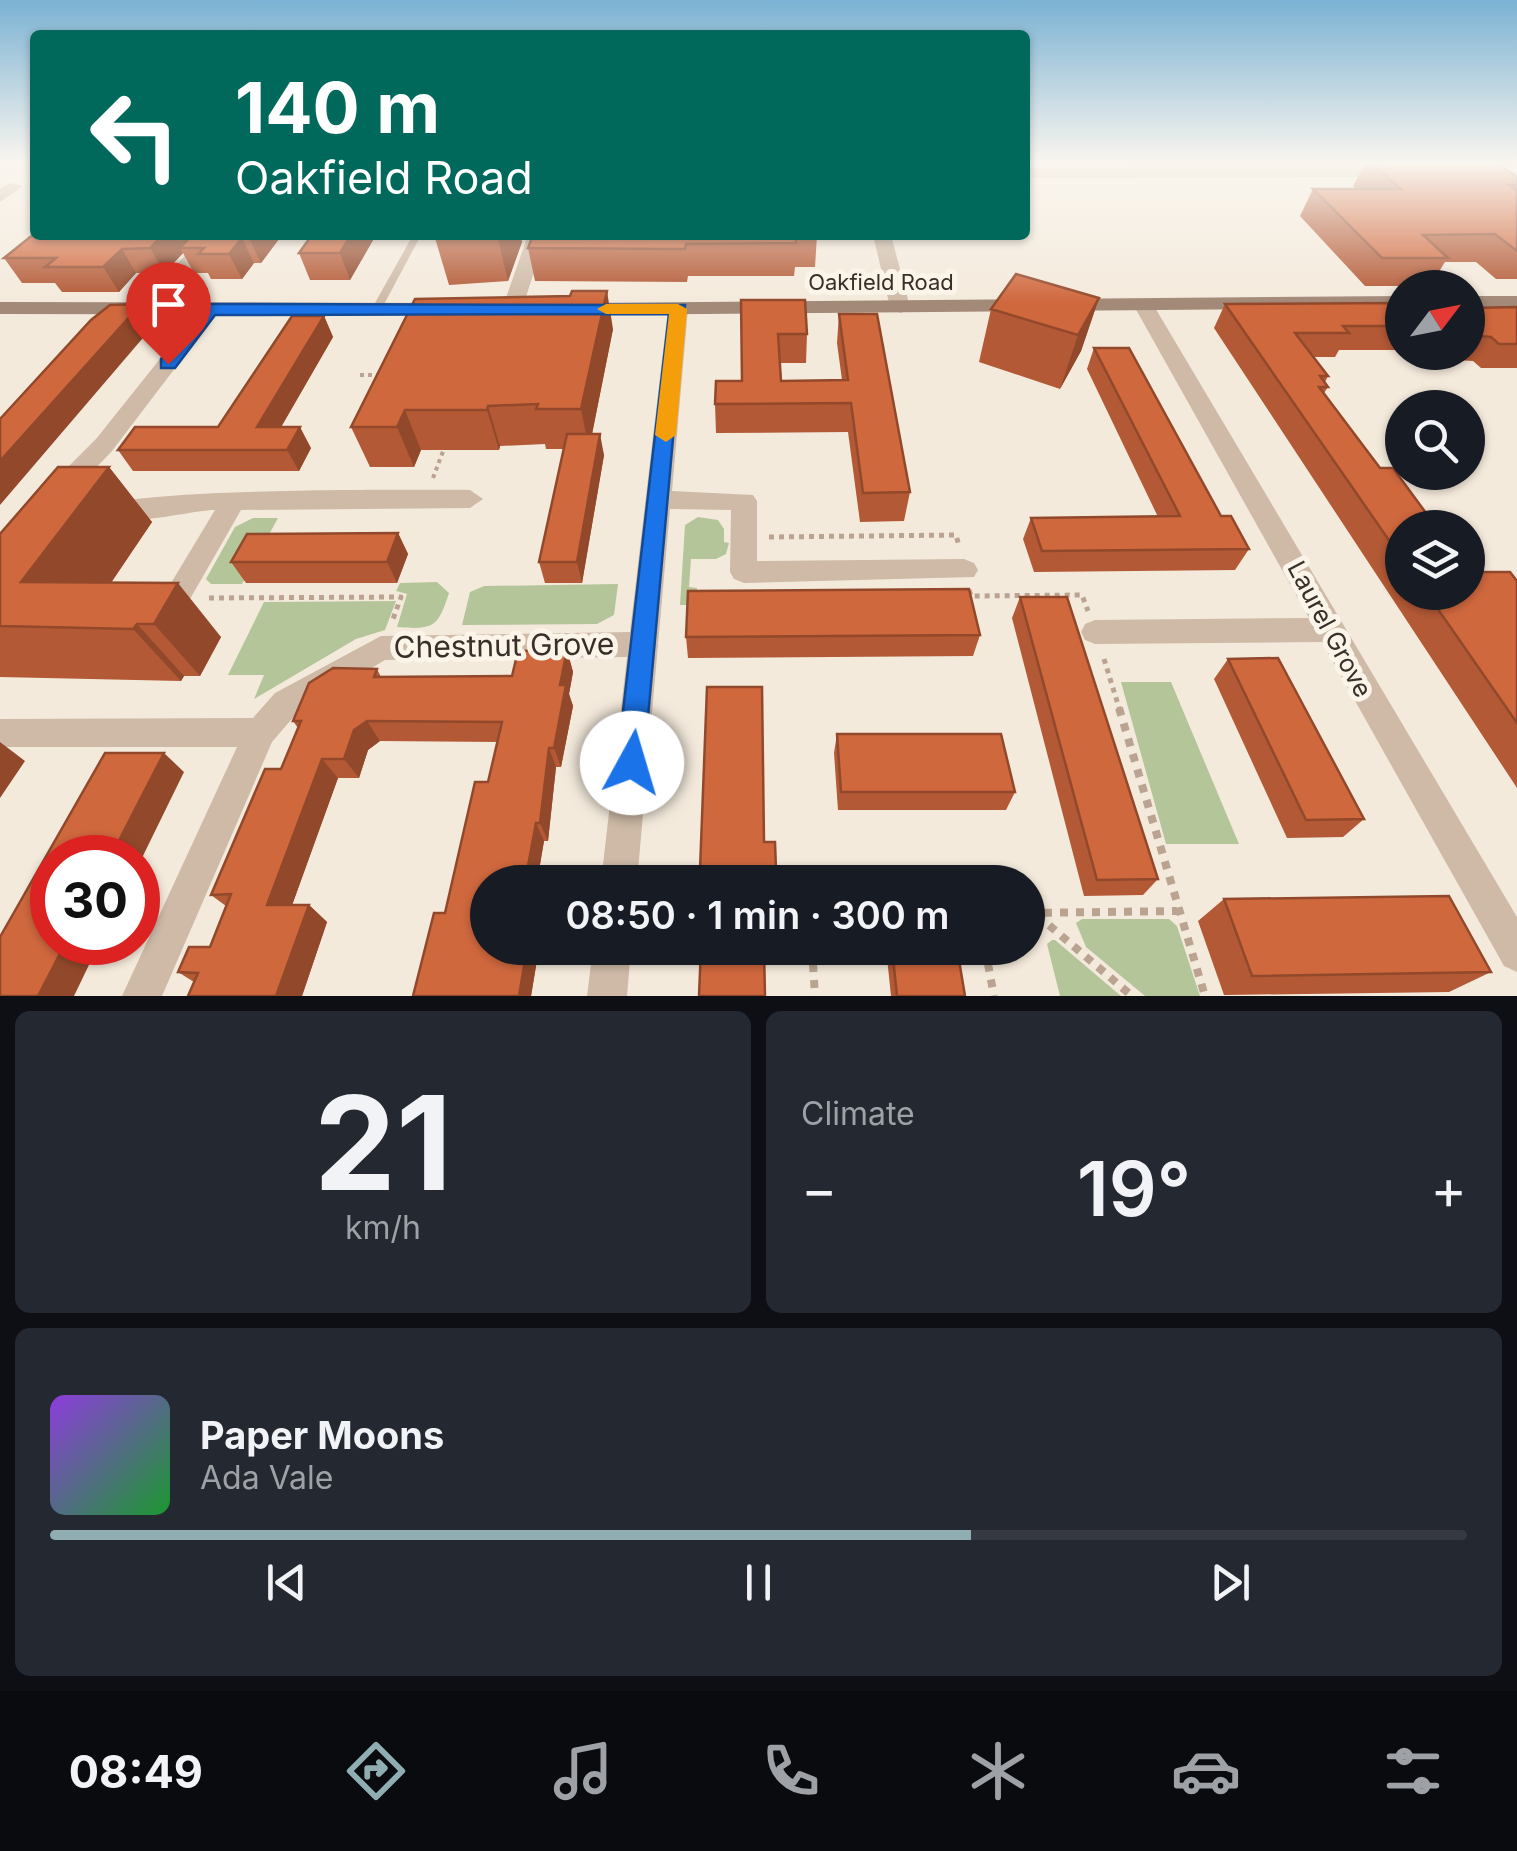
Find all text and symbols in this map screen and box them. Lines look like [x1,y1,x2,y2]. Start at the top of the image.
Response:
text: 140 m [235,65,440,150]
icon: left [70,70,200,200]
text: Oakfield Road [235,150,533,205]
pin [126,262,211,365]
street label: Oakfield Road [808,269,954,295]
north arrow [1385,270,1485,370]
map controls [1385,270,1485,610]
icon: arrive [141,277,196,332]
button: search [1385,390,1485,490]
button: layers [1385,510,1485,610]
street label: Laurel Grove [1282,556,1378,702]
street label: Chestnut Grove [393,625,615,665]
position arrow [580,711,684,815]
speed limit sign: 30 [30,835,160,965]
text: 08:50 · 1 min · 300 m [565,892,950,938]
text: 21 [314,1064,452,1221]
text: Climate [801,1094,915,1133]
text: 19° [1077,1143,1191,1234]
text: − [801,1156,837,1222]
text: + [1431,1156,1467,1222]
text: km/h [345,1208,421,1247]
text: Paper Moons [200,1412,444,1458]
text: Ada Vale [200,1458,333,1497]
icon: previous [259,1555,314,1610]
icon: pause [731,1555,786,1610]
icon: next [1203,1555,1258,1610]
icon: directions [341,1736,411,1806]
icon: music [548,1736,618,1806]
icon: phone [756,1736,826,1806]
icon: climate [963,1736,1033,1806]
icon: car [1171,1736,1241,1806]
icon: filters [1378,1736,1448,1806]
text: 08:49 [69,1744,203,1799]

